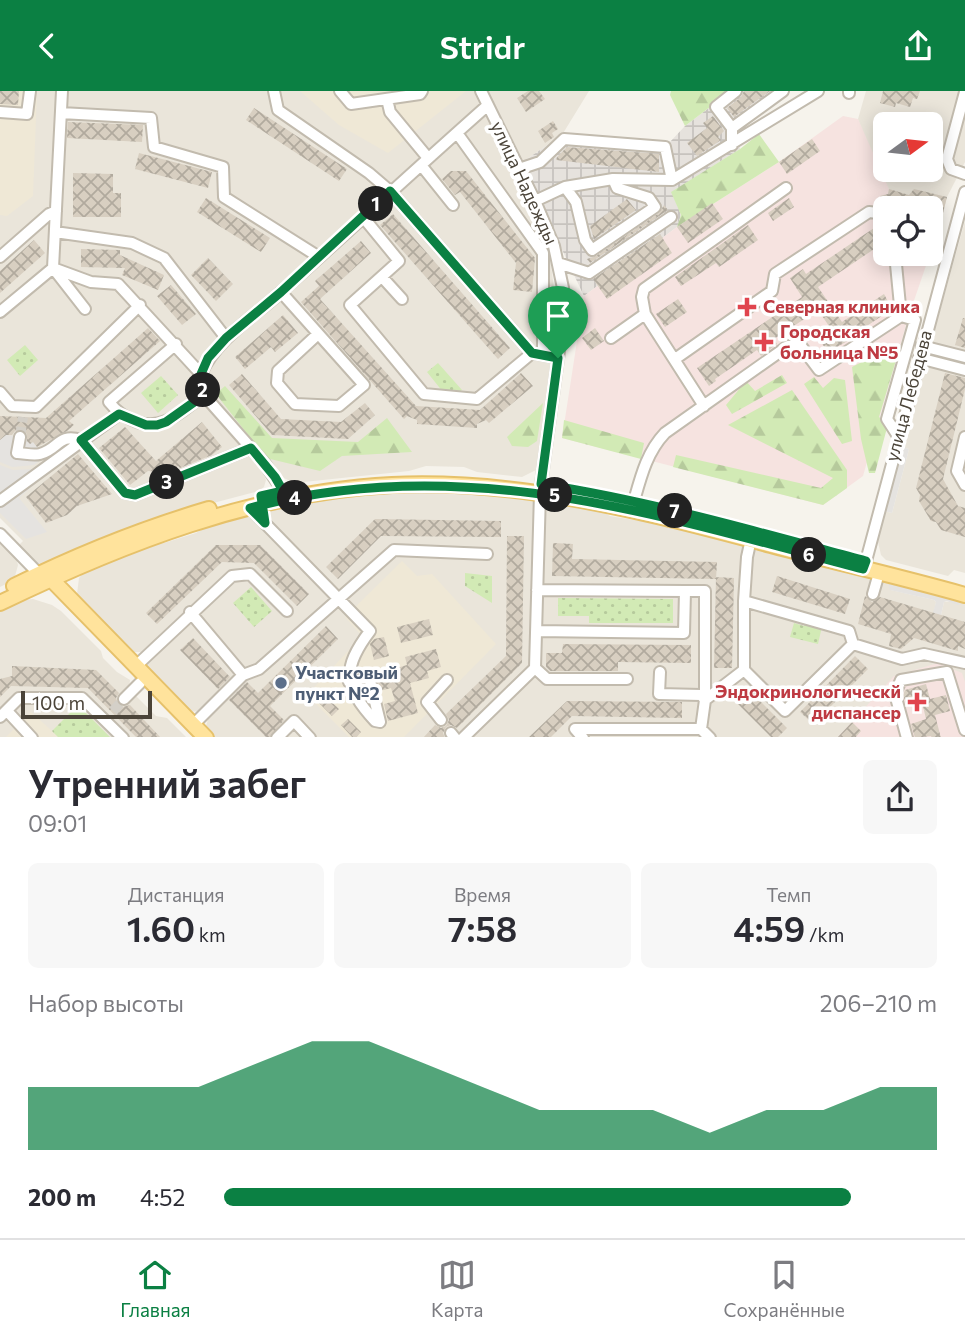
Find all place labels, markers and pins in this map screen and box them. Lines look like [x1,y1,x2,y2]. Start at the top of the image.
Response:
pin: 1 [358,187,394,221]
pin [528,286,588,358]
place label: Северная клиника [763,295,920,317]
marker: Северная клиника [737,297,757,317]
place label: Городская больница №5 [780,320,898,363]
marker: Городская больница №5 [754,332,774,352]
pin: 2 [186,373,220,407]
pin: 3 [150,465,184,499]
pin: 5 [538,477,572,513]
pin: 4 [278,481,312,515]
pin: 7 [658,493,692,529]
pin: 6 [792,538,826,573]
place label: Участковый пункт №2 [295,661,398,704]
marker: Участковый пункт №2 [273,675,289,691]
place label: Эндокринологическй диспансер [715,680,901,723]
marker: Эндокринологическй диспансер [907,692,927,712]

